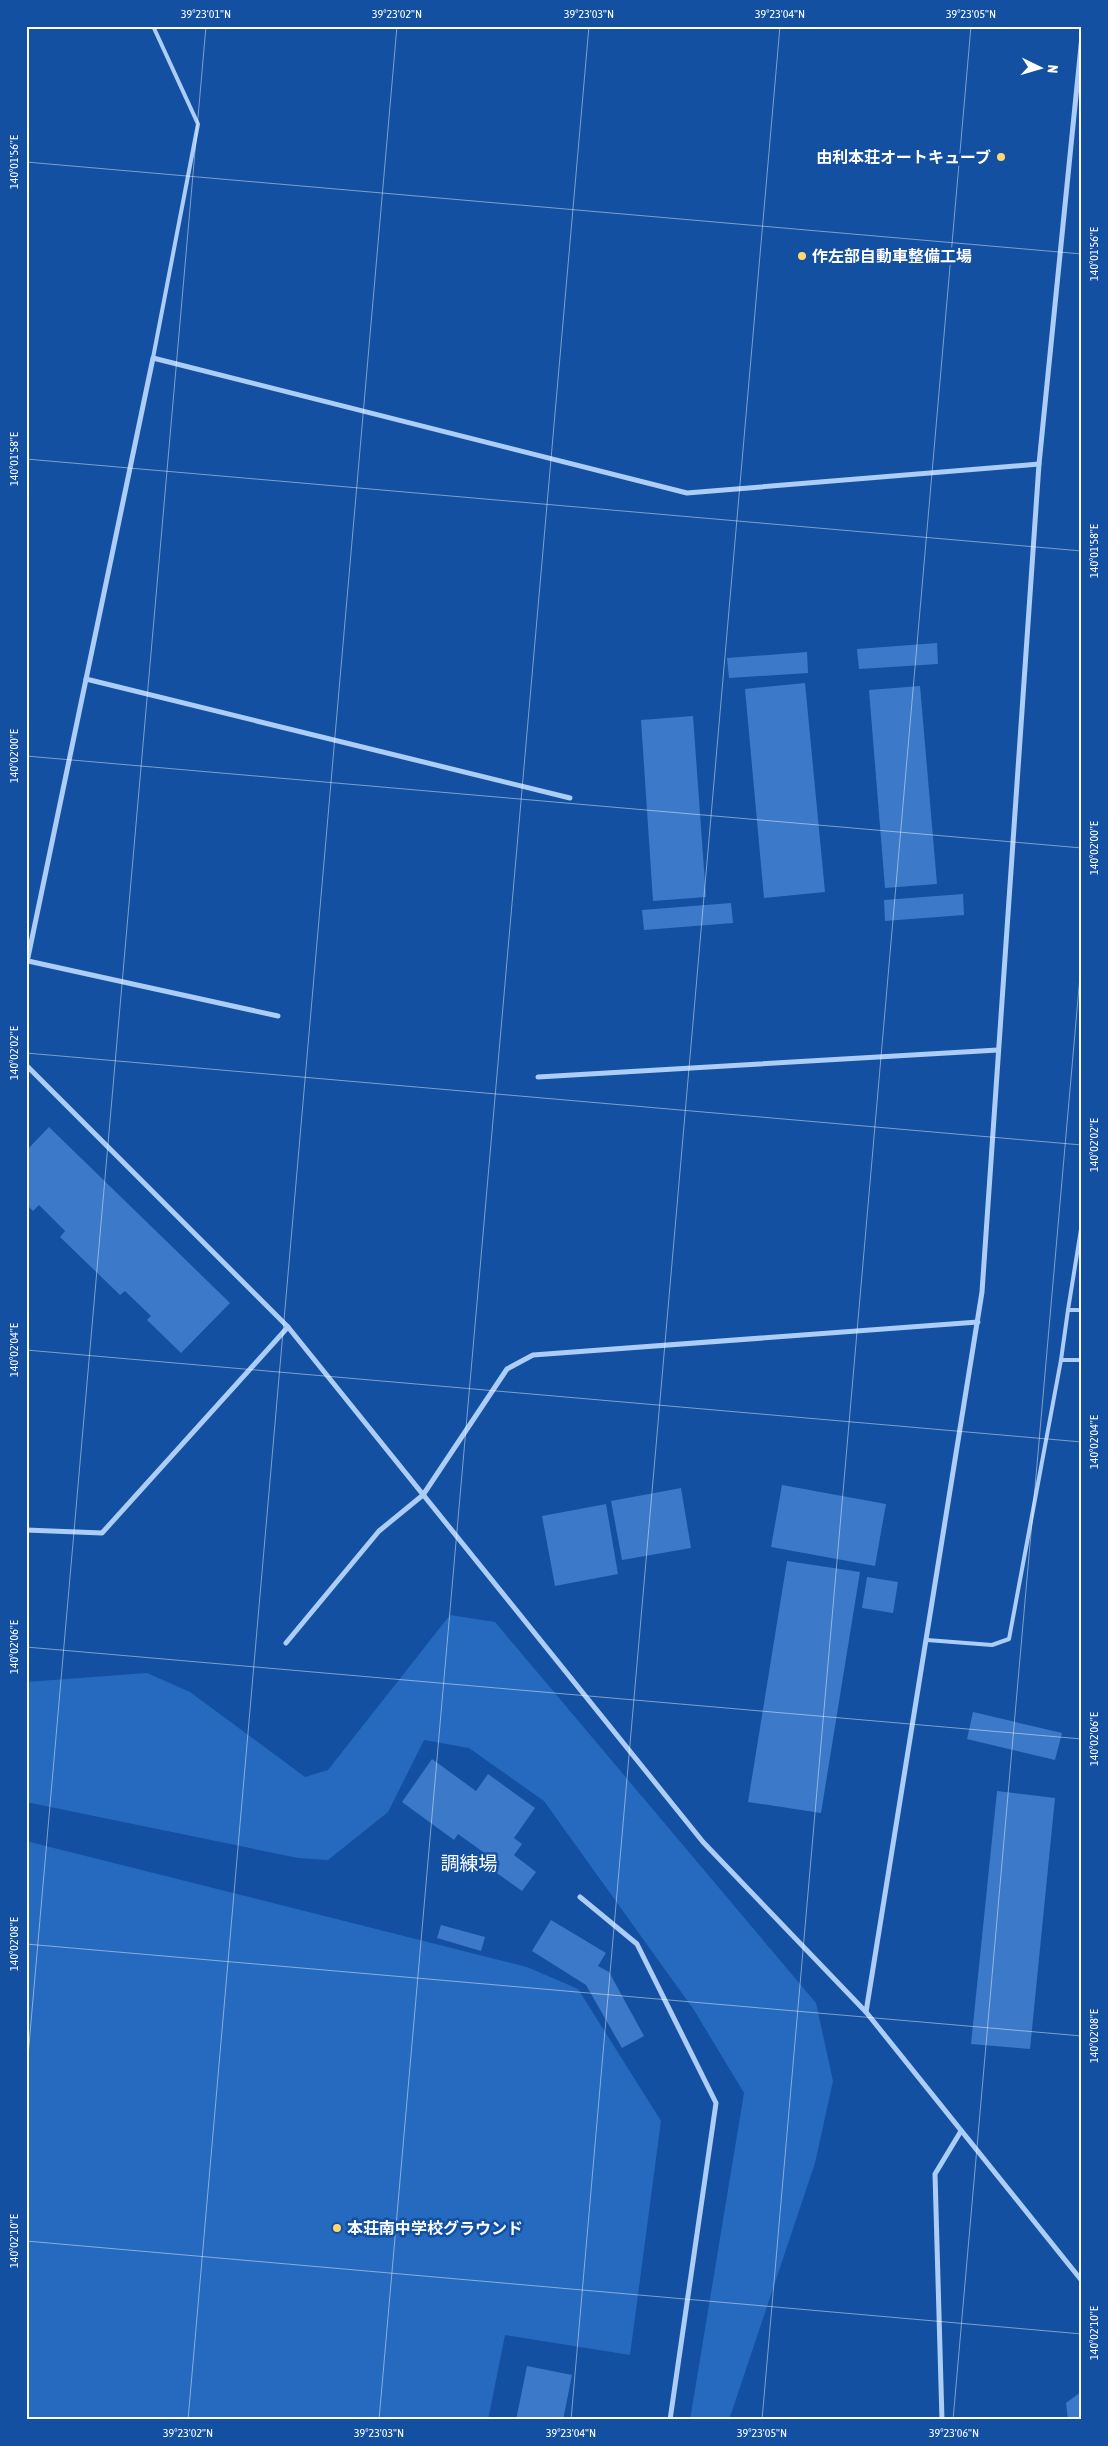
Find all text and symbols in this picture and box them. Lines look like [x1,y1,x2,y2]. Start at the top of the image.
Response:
text: 39°23'01"N [181,7,231,21]
text: 39°23'02"N [372,7,422,21]
text: 39°23'03"N [564,7,614,21]
text: 39°23'04"N [755,7,805,21]
text: 39°23'05"N [946,7,996,21]
north arrow [1016,42,1066,92]
text: N [1045,64,1061,74]
text: 140°01'56"E [7,135,21,189]
place label: 由利本荘オートキューブ [816,148,991,166]
marker: 由利本荘オートキューブ [995,151,1007,163]
text: 140°01'56"E [1087,227,1101,281]
place label: 作左部自動車整備工場 [812,247,972,265]
marker: 作左部自動車整備工場 [796,250,808,262]
text: 140°01'58"E [7,432,21,486]
text: 140°01'58"E [1087,524,1101,578]
text: 140°02'00"E [7,729,21,783]
text: 140°02'00"E [1087,821,1101,875]
text: 140°02'02"E [7,1026,21,1080]
text: 140°02'02"E [1087,1118,1101,1172]
text: 140°02'04"E [7,1323,21,1377]
text: 140°02'04"E [1087,1415,1101,1469]
text: 140°02'06"E [7,1620,21,1674]
text: 140°02'06"E [1087,1712,1101,1766]
district label: 調練場 [440,1852,498,1874]
text: 140°02'08"E [7,1917,21,1971]
text: 140°02'08"E [1087,2009,1101,2063]
text: 140°02'10"E [7,2214,21,2268]
place label: 本荘南中学校グラウンド [347,2219,523,2237]
marker: 本荘南中学校グラウンド [331,2222,343,2234]
text: 140°02'10"E [1087,2306,1101,2360]
text: 39°23'02"N [163,2426,213,2440]
text: 39°23'03"N [354,2426,404,2440]
text: 39°23'04"N [546,2426,596,2440]
text: 39°23'05"N [737,2426,787,2440]
text: 39°23'06"N [929,2426,979,2440]

